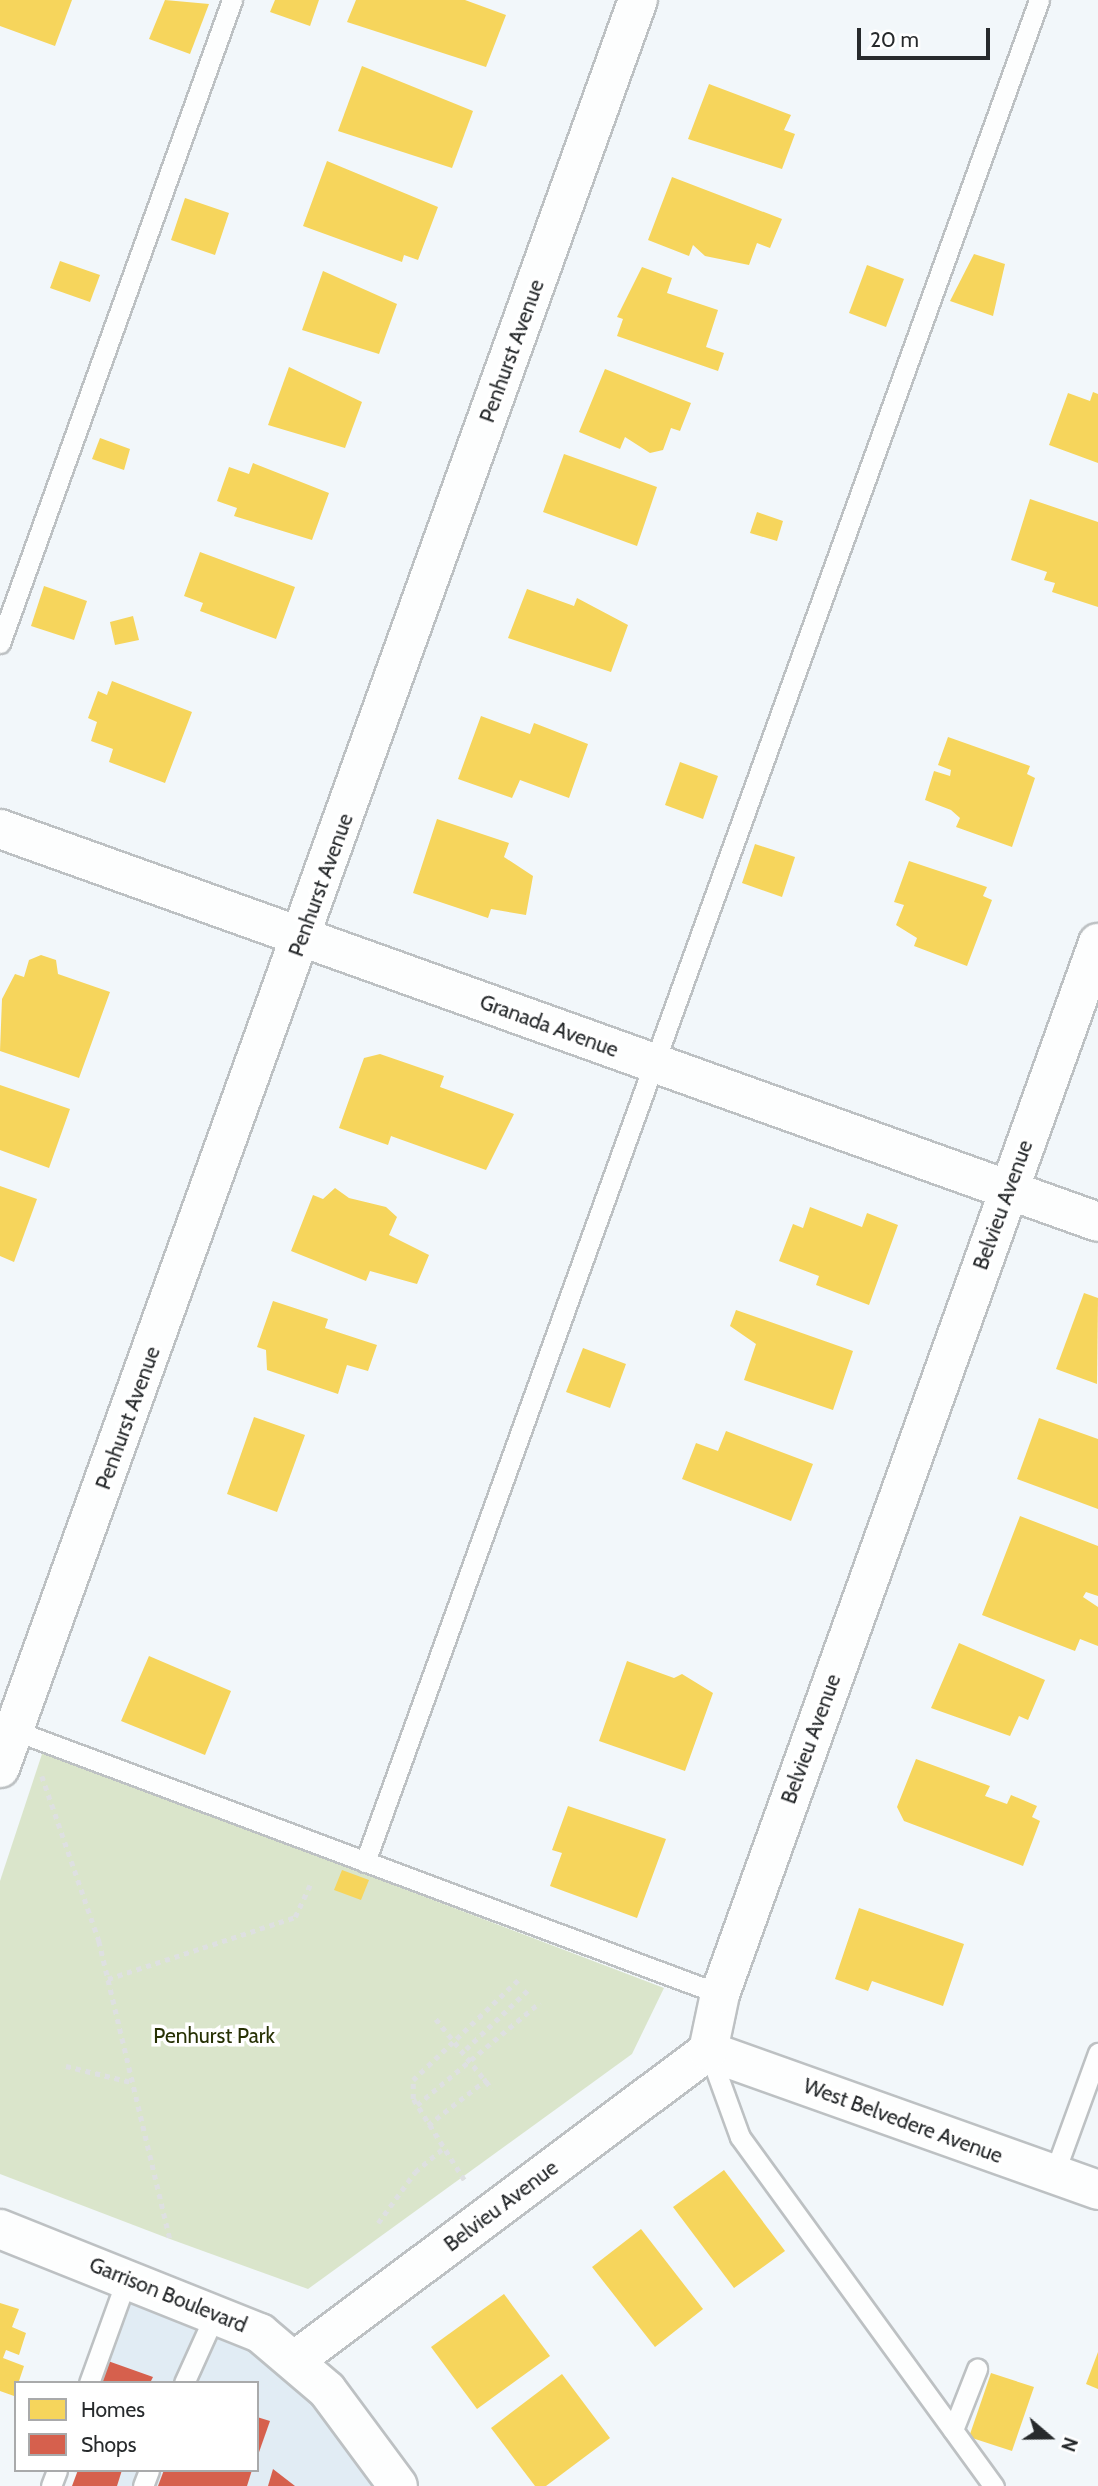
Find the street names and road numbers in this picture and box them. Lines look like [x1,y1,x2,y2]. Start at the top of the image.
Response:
street label: Penhurst Avenue [474,276,550,426]
street label: Penhurst Avenue [283,810,359,960]
street label: Granada Avenue [476,989,622,1063]
street label: Belvieu Avenue [968,1137,1038,1273]
street label: Penhurst Avenue [90,1343,166,1493]
street label: Belvieu Avenue [776,1671,846,1807]
street label: West Belvedere Avenue [800,2073,1006,2169]
street label: Belvieu Avenue [439,2155,563,2257]
street label: Garrison Boulevard [86,2252,250,2338]

